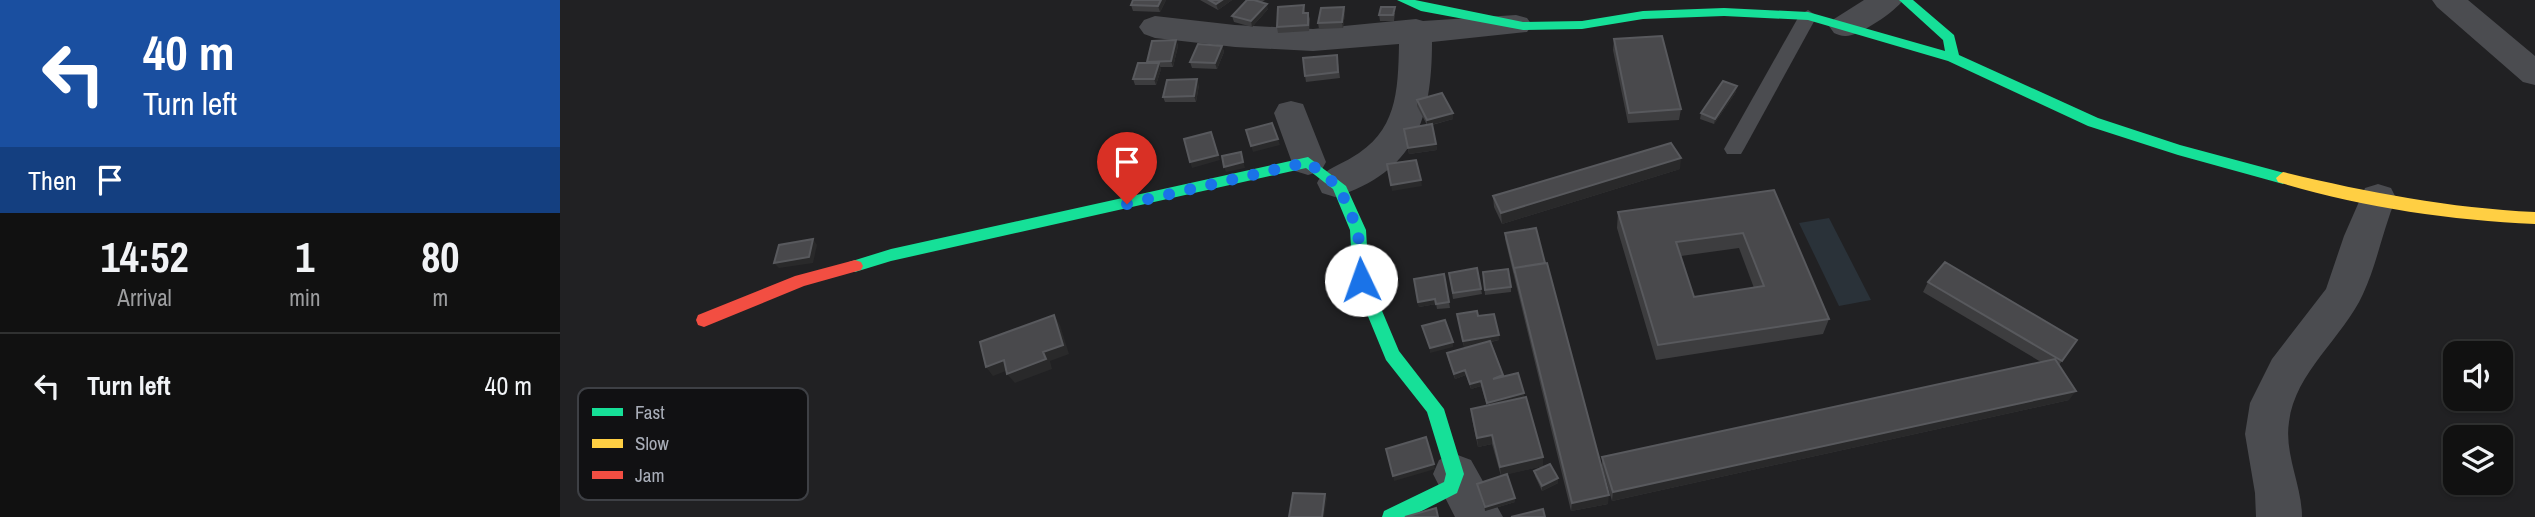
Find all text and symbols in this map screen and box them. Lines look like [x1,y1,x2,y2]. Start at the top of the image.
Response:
text: 40 m [143,19,235,85]
icon: left [28,28,119,119]
text: Turn left [143,82,237,125]
pin [1097,132,1157,204]
icon: arrive [1108,143,1146,181]
icon: arrive [91,161,129,199]
text: Then [28,163,77,198]
text: 14:52 [101,229,189,285]
text: 1 [295,229,314,285]
text: 80 [421,229,459,285]
position arrow [1324,243,1398,317]
text: Arrival [117,282,172,313]
text: min [289,282,321,313]
text: m [432,282,448,313]
map controls [2443,341,2513,495]
button: sound [2443,341,2513,411]
icon: left [28,367,66,405]
text: Turn left [87,368,171,403]
text: 40 m [485,368,532,403]
legend [578,388,808,500]
text: Fast [635,399,665,425]
button: layers [2443,425,2513,495]
text: Slow [635,430,670,456]
text: Jam [635,462,664,488]

